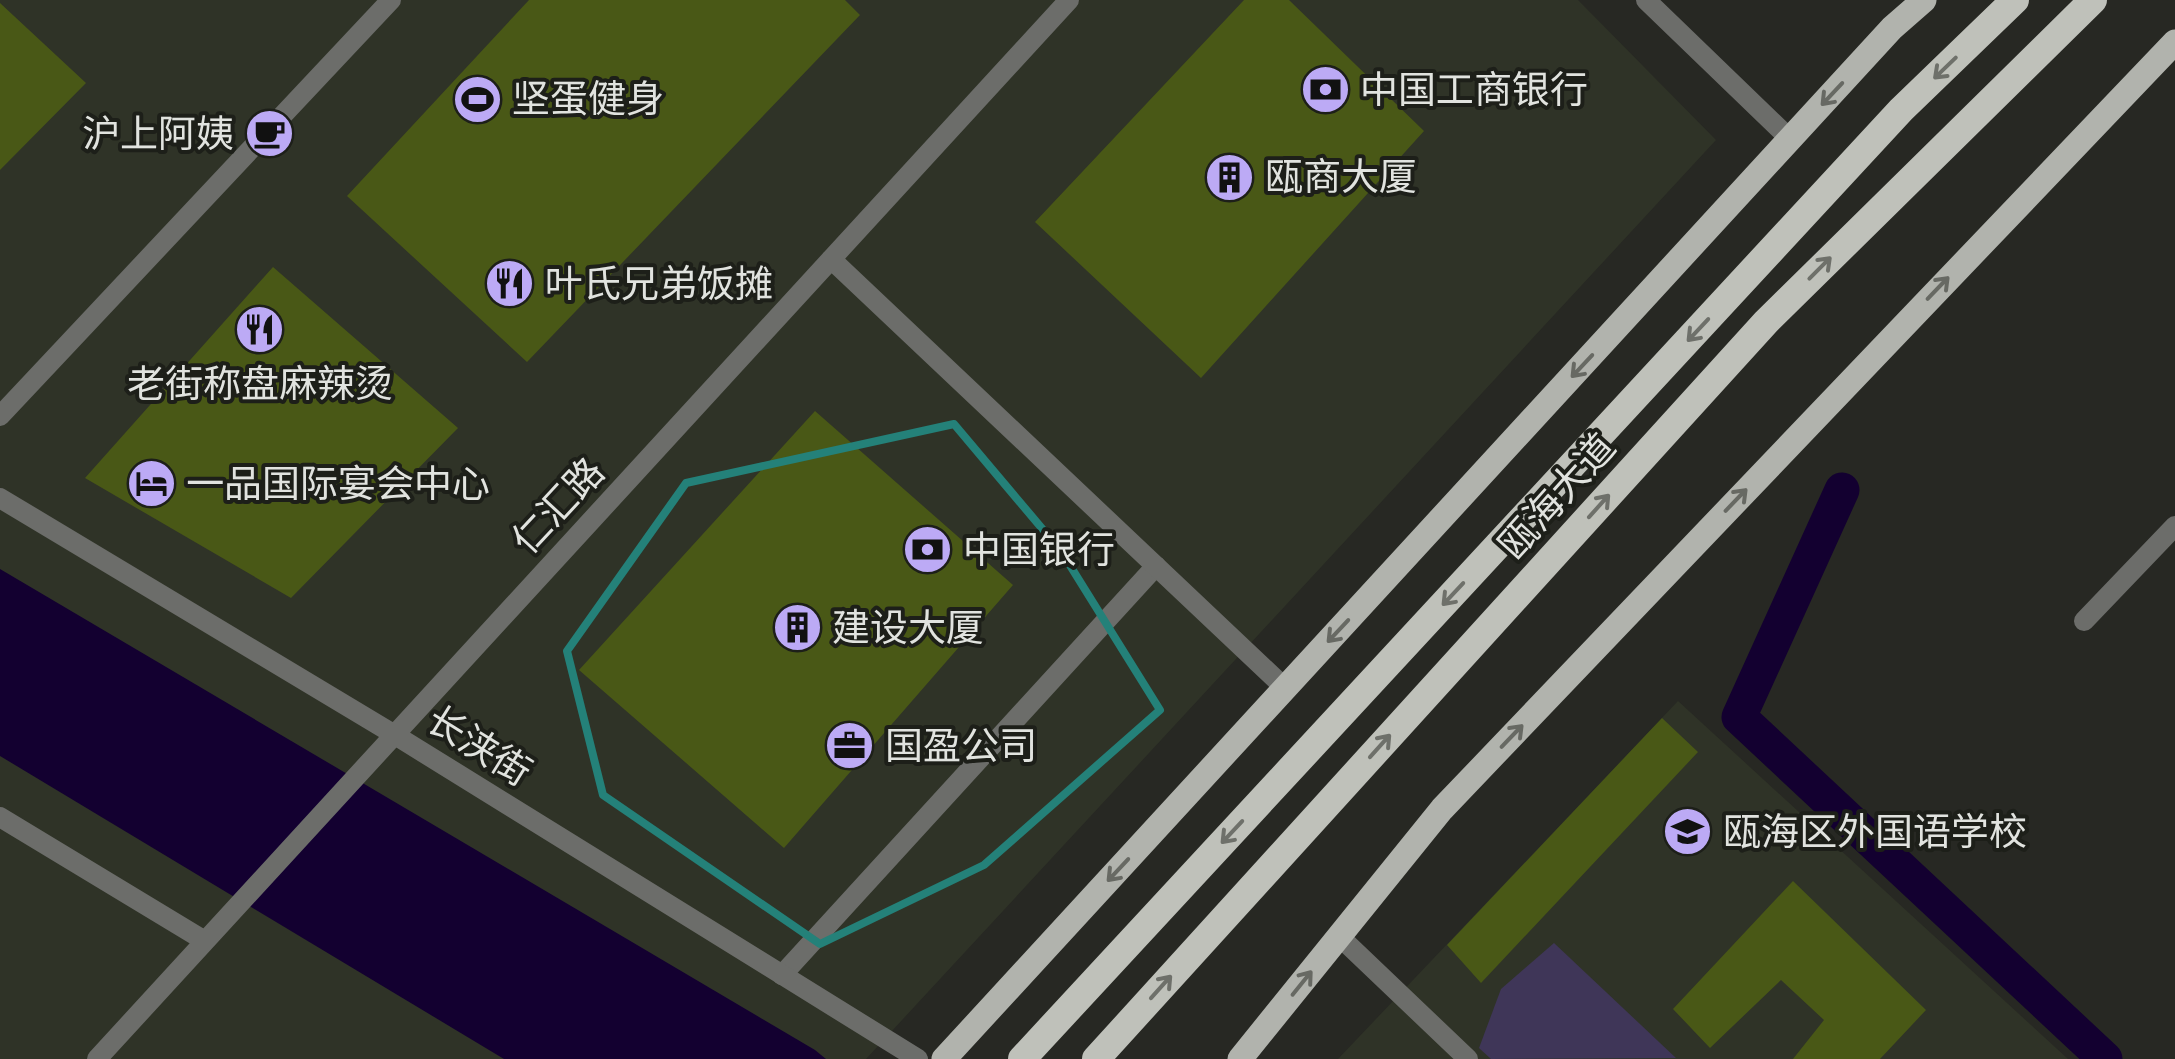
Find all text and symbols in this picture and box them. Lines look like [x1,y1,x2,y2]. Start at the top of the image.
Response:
one-way arrow [1933,56,1957,80]
bank icon: 中国工商银行 [1299,64,1351,116]
place label: 中国工商银行 [1360,67,1588,114]
sports icon: 坚蛋健身 [451,73,503,125]
place label: 坚蛋健身 [512,76,664,123]
one-way arrow [1820,81,1843,106]
cafe icon: 沪上阿姨 [243,108,295,160]
place label: 沪上阿姨 [82,111,234,158]
building icon: 瓯商大厦 [1204,151,1256,203]
place label: 瓯商大厦 [1265,154,1417,201]
one-way arrow [1808,257,1832,281]
restaurant icon: 叶氏兄弟饭摊 [484,258,536,310]
place label: 叶氏兄弟饭摊 [545,261,773,308]
one-way arrow [1926,277,1950,301]
restaurant icon: 老街称盘麻辣烫 [234,304,286,356]
one-way arrow [1687,317,1710,342]
one-way arrow [1571,353,1594,378]
place label: 老街称盘麻辣烫 [127,361,393,408]
street label: 瓯海大道 [1489,424,1626,569]
street label: 仁汇路 [502,449,614,564]
hotel icon: 一品国际宴会中心 [125,458,177,510]
place label: 一品国际宴会中心 [186,461,490,508]
one-way arrow [1724,488,1747,513]
one-way arrow [1587,494,1610,519]
bank icon: 中国银行 [902,524,954,576]
place label: 中国银行 [963,527,1115,574]
one-way arrow [1442,581,1465,606]
building icon: 建设大厦 [771,602,823,654]
place label: 建设大厦 [832,605,984,652]
one-way arrow [1327,618,1350,643]
street label: 长浃街 [418,696,540,797]
office icon: 国盈公司 [824,720,876,772]
place label: 国盈公司 [885,723,1037,770]
one-way arrow [1500,724,1524,748]
one-way arrow [1368,734,1391,759]
school or university icon: 瓯海区外国语学校 [1662,806,1714,858]
place label: 瓯海区外国语学校 [1723,809,2027,856]
one-way arrow [1221,819,1244,844]
one-way arrow [1107,857,1130,882]
one-way arrow [1290,971,1312,997]
one-way arrow [1150,975,1173,1000]

